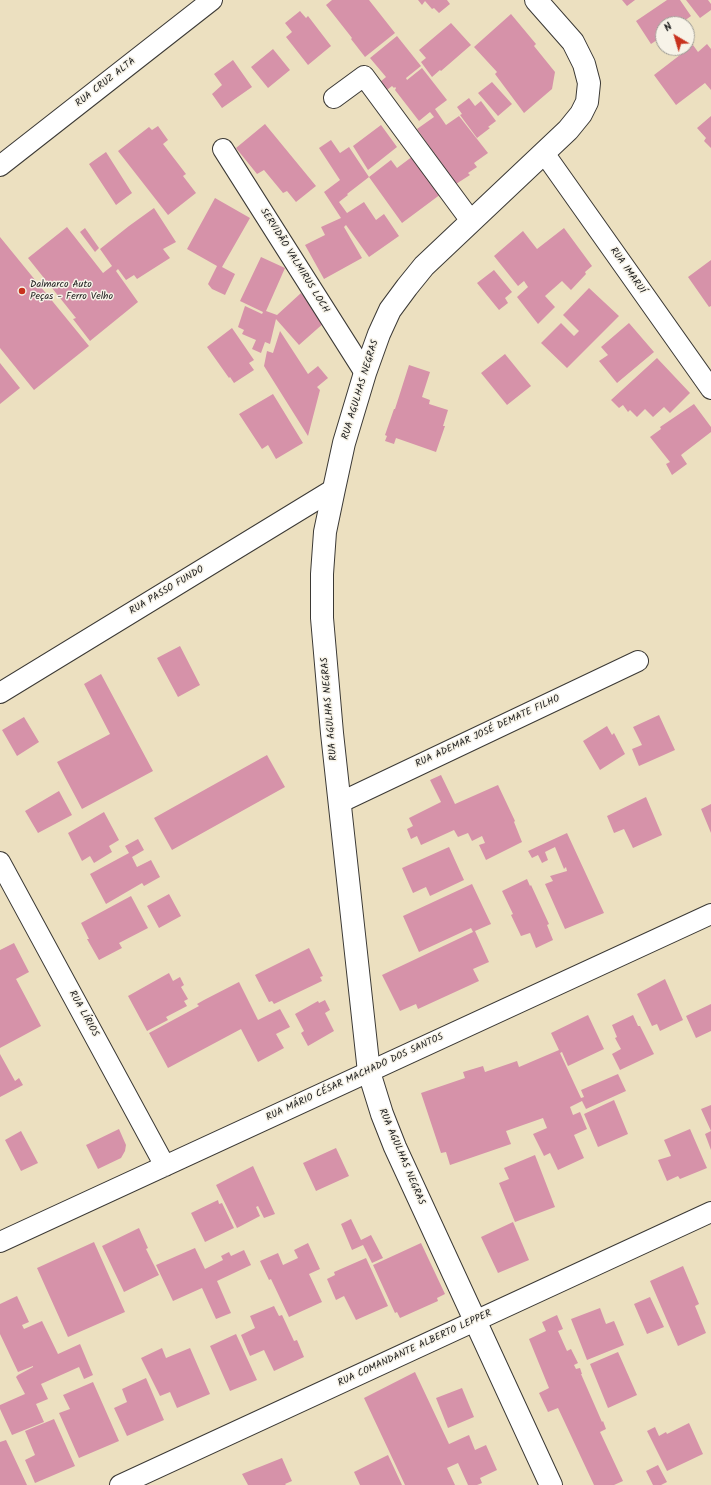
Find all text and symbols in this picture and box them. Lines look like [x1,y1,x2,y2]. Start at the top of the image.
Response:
north arrow [655,16,695,56]
text: N [660,18,677,37]
street label: RUA CRUZ ALTA [74,56,138,110]
street label: SERVIDÃO VALMIRUS LOCH [257,206,331,316]
street label: RUA IMARUÍ [607,245,647,297]
place label: Dalmarco Auto Peças - Ferro Velho [30,279,113,302]
marker: Dalmarco Auto Peças - Ferro Velho [17,286,27,296]
street label: RUA AGULHAS NEGRAS [340,339,382,441]
street label: RUA PASSO FUNDO [128,564,206,618]
street label: RUA AGULHAS NEGRAS [320,657,340,761]
street label: RUA ADEMAR JOSÉ DEMATE FILHO [414,693,562,771]
street label: RUA LÍRIOS [65,989,101,1039]
street label: RUA MÁRIO CÉSAR MACHADO DOS SANTOS [264,1032,446,1124]
street label: RUA AGULHAS NEGRAS [375,1107,427,1207]
street label: RUA COMANDANTE ALBERTO LEPPER [336,1308,494,1390]

